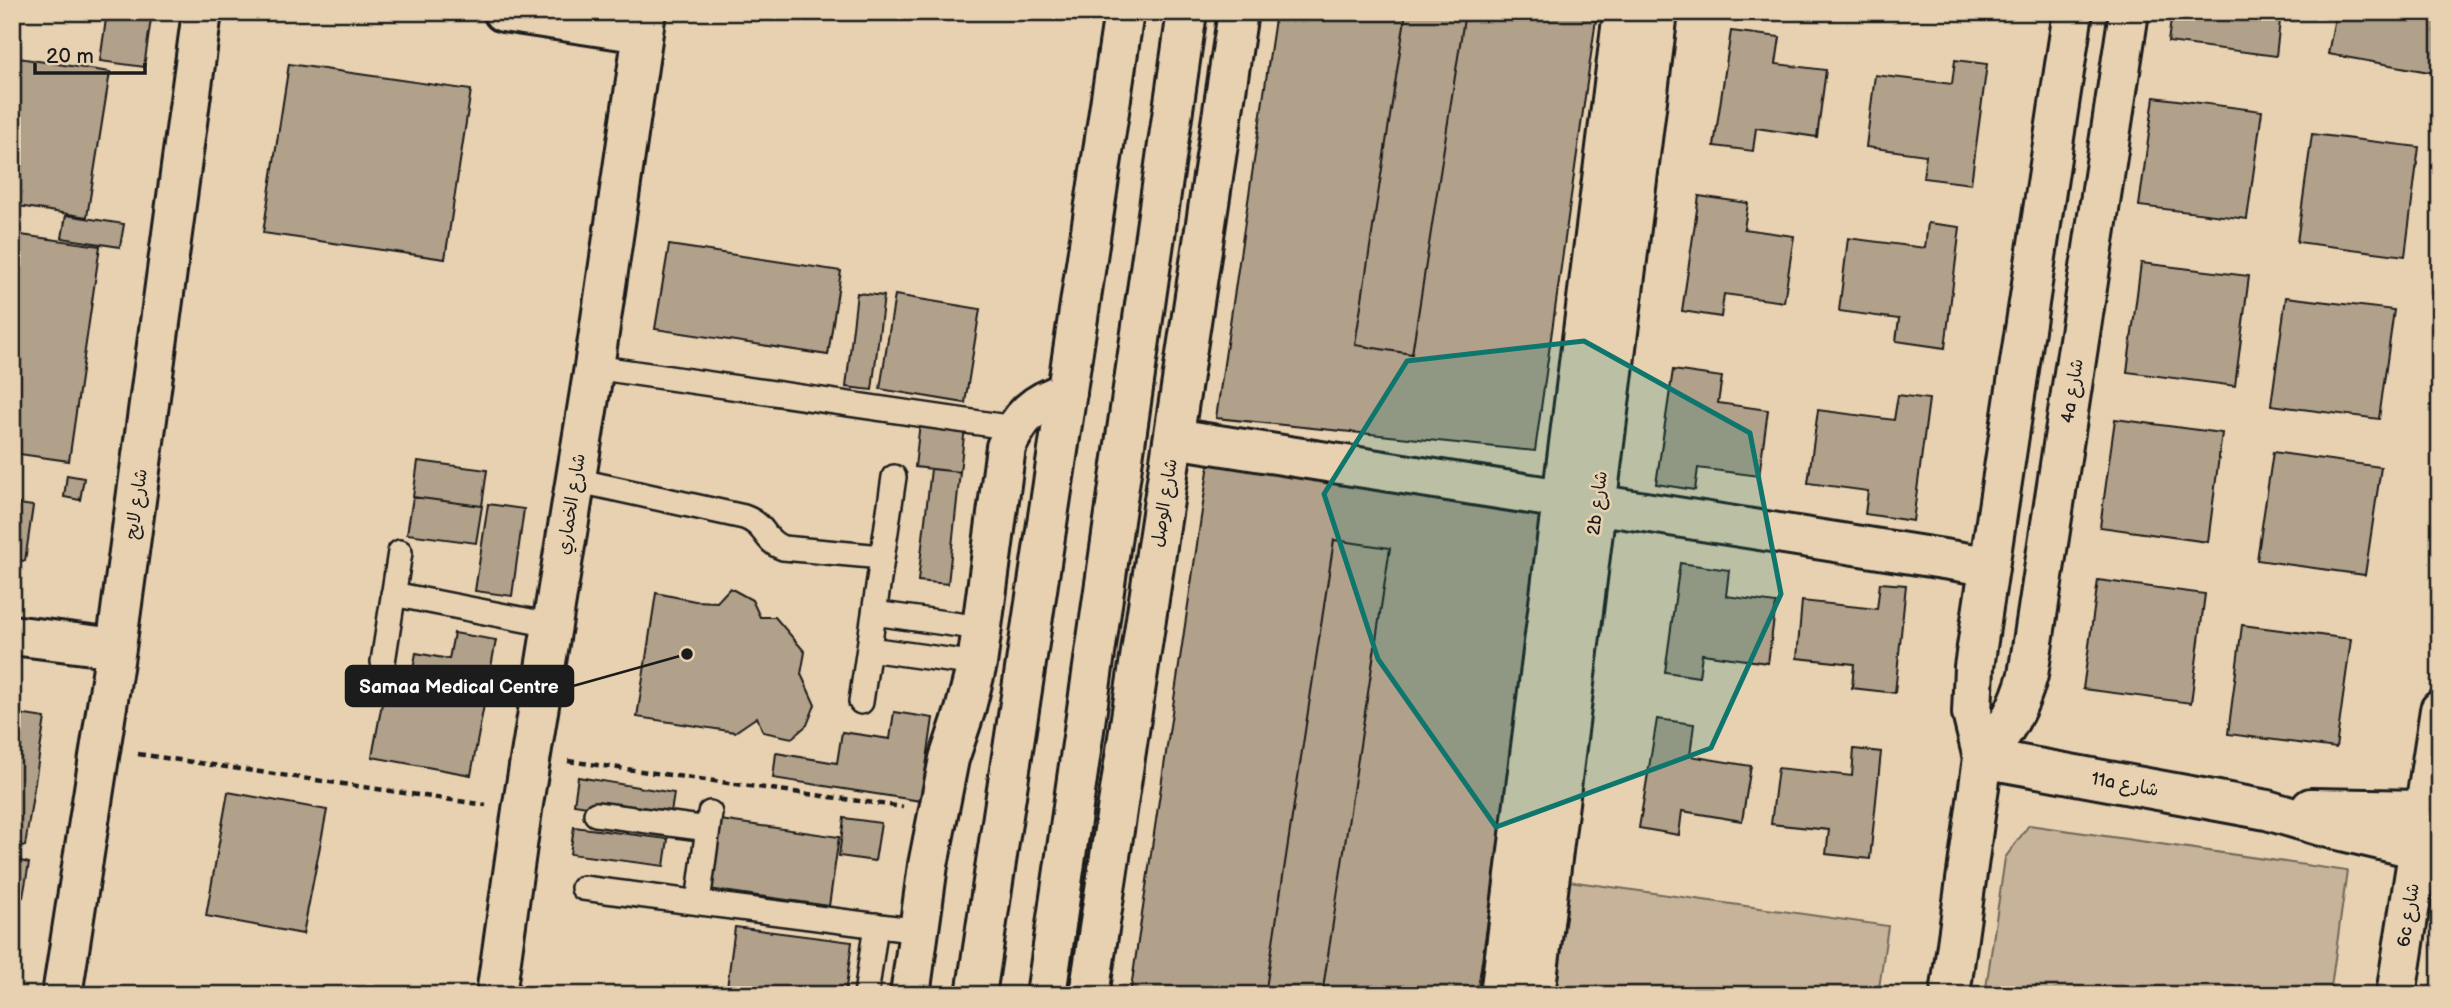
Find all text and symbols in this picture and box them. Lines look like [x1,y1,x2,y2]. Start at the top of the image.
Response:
scale bar [35,32,145,76]
text: 20 m [46,44,94,69]
street label: 4a شارع [2057,357,2089,425]
street label: شارع الخماري [553,452,592,557]
street label: شارع الوصل [1147,457,1183,549]
street label: شارع لايح [121,467,153,541]
street label: 2b شارع [1583,470,1613,537]
callout: Samaa Medical Centre [346,666,573,706]
text: Samaa Medical Centre [359,676,559,699]
street label: 11a شارع [2089,768,2160,802]
street label: 6c شارع [2393,882,2425,949]

